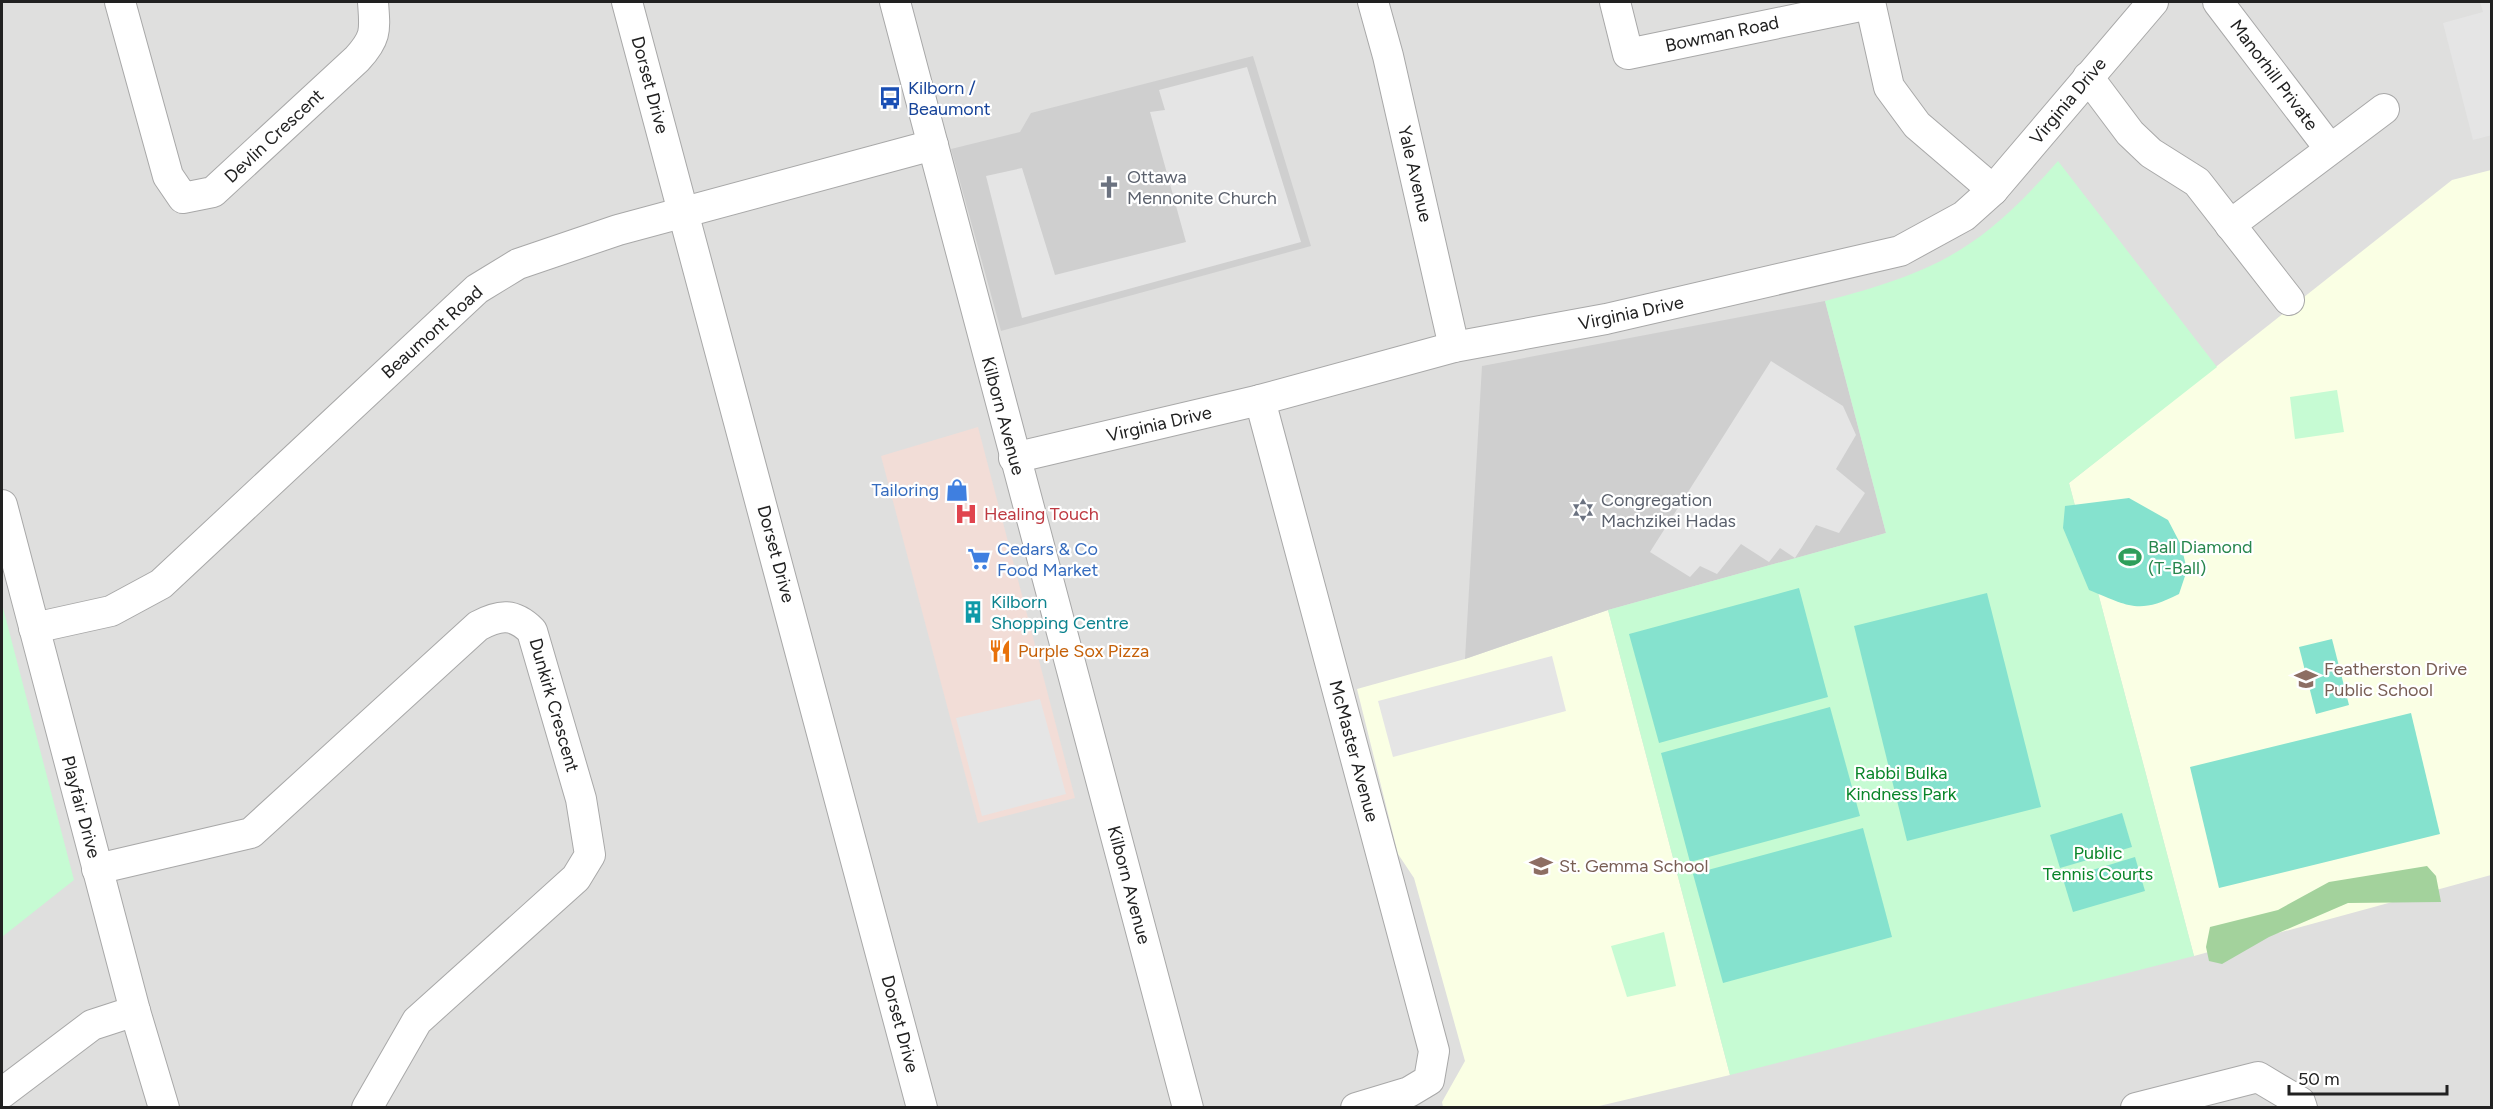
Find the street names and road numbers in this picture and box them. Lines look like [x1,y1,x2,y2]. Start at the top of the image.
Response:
street label: Bowman Road [1663,11,1781,57]
street label: Manorhill Private [2225,15,2323,135]
street label: Dorset Drive [626,34,674,136]
street label: Virginia Drive [2025,53,2111,149]
street label: Devlin Crescent [220,84,328,188]
street label: Yale Avenue [1393,124,1437,224]
street label: Beaumont Road [377,281,487,383]
street label: Virginia Drive [1576,291,1686,335]
street label: Kilborn Avenue [977,354,1029,478]
street label: Virginia Drive [1104,401,1214,447]
street label: Dorset Drive [752,503,800,605]
street label: Dunkirk Crescent [524,635,584,775]
street label: McMaster Avenue [1325,678,1384,824]
street label: Playfair Drive [57,753,105,861]
street label: Kilborn Avenue [1103,823,1155,947]
street label: Dorset Drive [876,973,924,1075]

